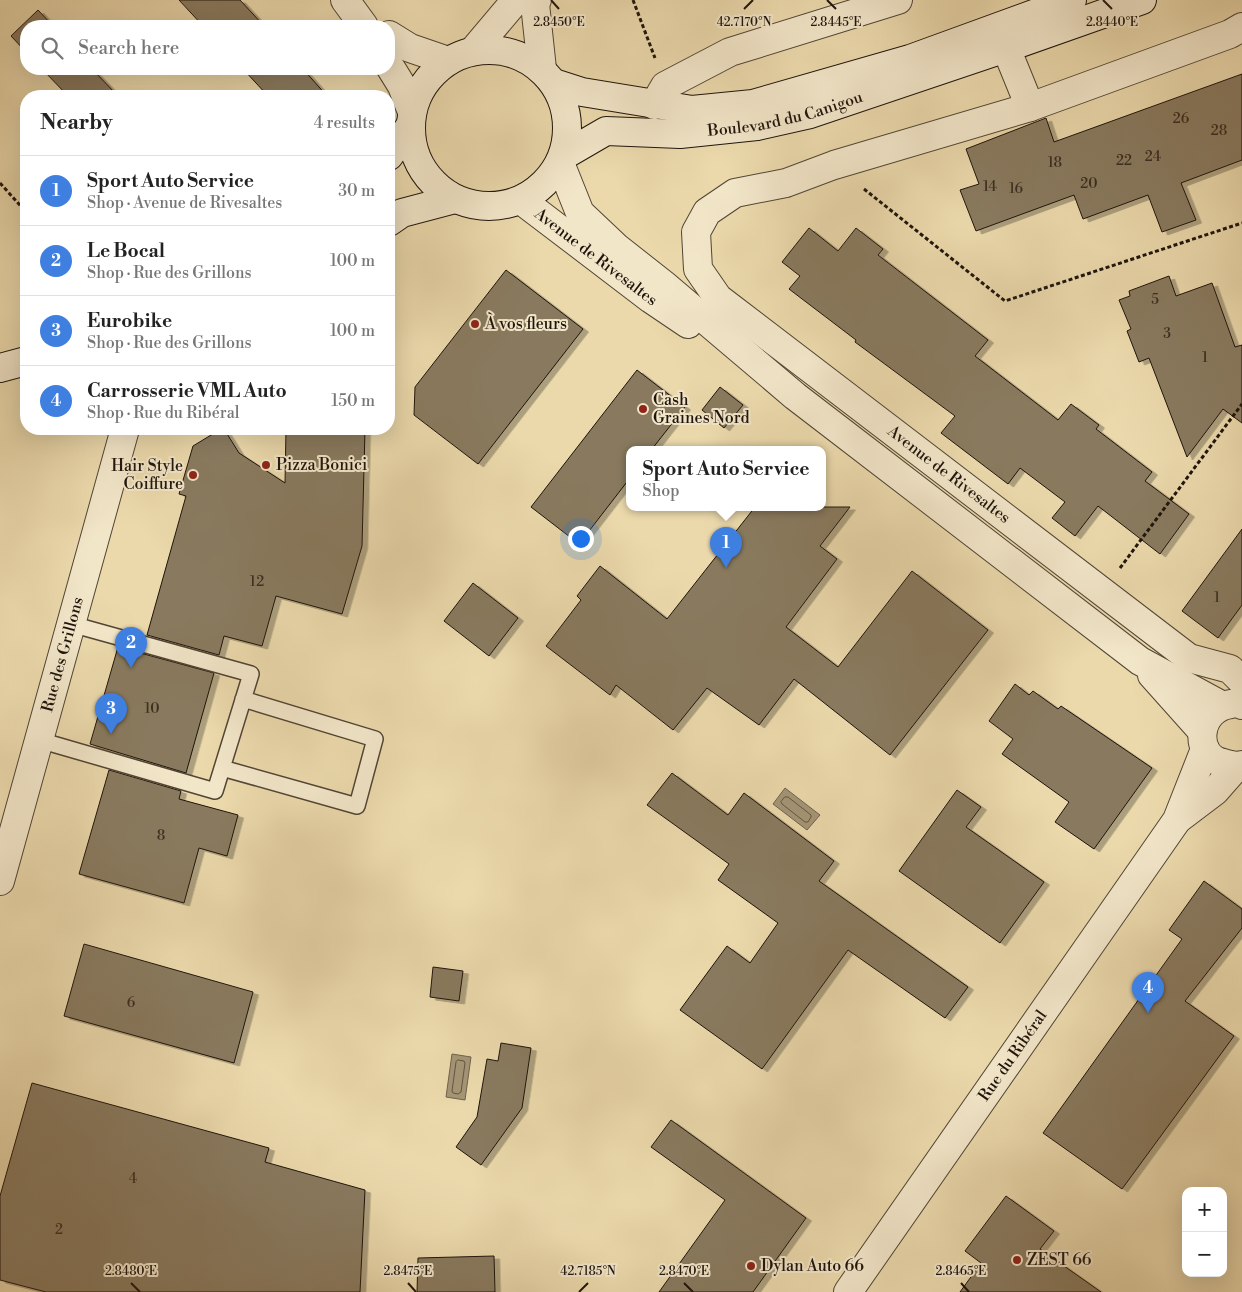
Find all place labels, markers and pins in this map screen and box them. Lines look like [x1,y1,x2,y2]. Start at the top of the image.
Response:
place label: À vos fleurs [484,312,567,334]
marker: À vos fleurs [469,318,481,330]
place label: Cash Graines Nord [653,390,750,428]
marker: Cash Graines Nord [637,403,649,415]
place label: Pizza Bonici [276,455,367,475]
place label: Hair Style Coiffure [111,456,183,494]
marker: Pizza Bonici [260,459,272,471]
marker: Hair Style Coiffure [187,469,199,481]
pin: 1 [710,527,742,568]
pin: 2 [115,627,147,668]
pin: 3 [95,693,127,734]
pin: 4 [1132,972,1164,1013]
place label: ZEST 66 [1027,1250,1092,1270]
marker: ZEST 66 [1011,1254,1023,1266]
place label: Dylan Auto 66 [761,1256,864,1276]
marker: Dylan Auto 66 [745,1260,757,1272]

